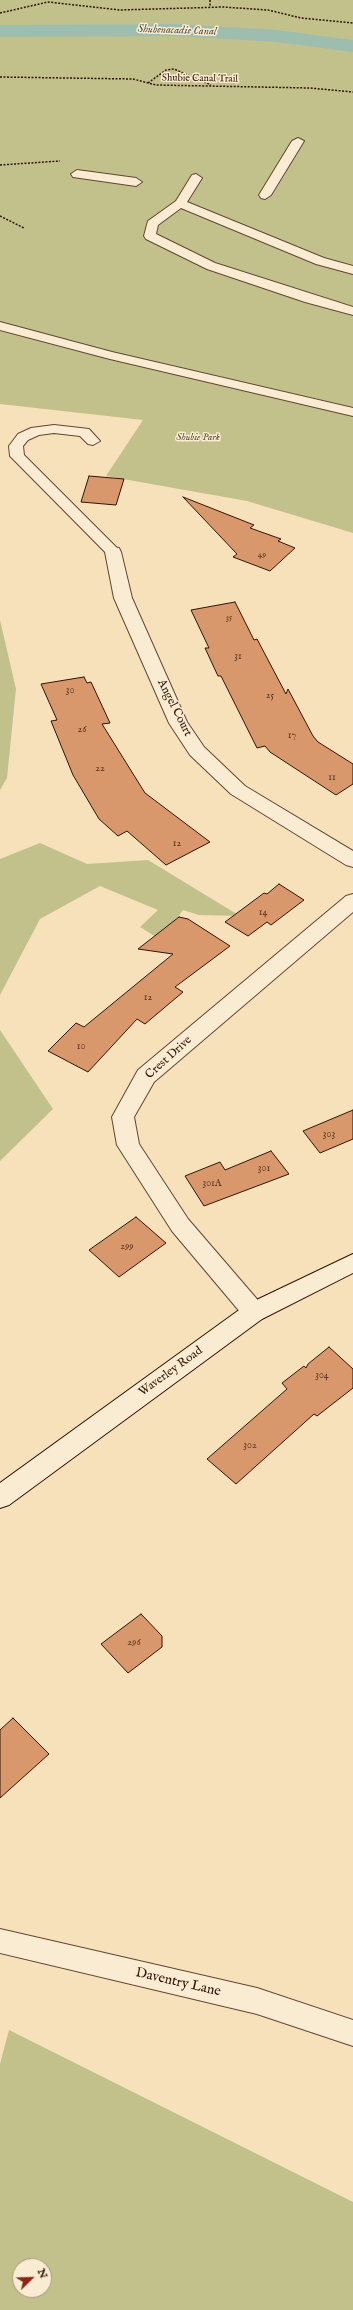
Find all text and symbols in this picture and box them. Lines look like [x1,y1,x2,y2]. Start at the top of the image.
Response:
water label: Shubenacadie Canal [137,23,217,39]
street label: Shubie Canal Trail [162,72,238,86]
park label: Shubie Park [176,432,220,444]
house number: 49 [258,550,266,560]
house number: 35 [226,613,232,623]
house number: 31 [234,651,242,663]
street label: Angel Court [153,677,195,739]
house number: 30 [66,685,74,697]
house number: 25 [266,690,274,702]
house number: 26 [78,724,86,736]
house number: 17 [288,730,296,742]
house number: 22 [95,763,105,775]
house number: 11 [328,772,336,784]
house number: 12 [173,838,181,850]
house number: 14 [259,907,267,919]
house number: 12 [144,992,152,1004]
street label: Crest Drive [143,1033,195,1083]
house number: 10 [77,1041,85,1053]
house number: 303 [323,1129,335,1141]
house number: 301 [258,1163,270,1175]
house number: 301A [202,1178,222,1190]
house number: 299 [120,1241,134,1253]
street label: Waverley Road [136,1344,206,1400]
house number: 304 [315,1370,329,1382]
house number: 302 [243,1440,257,1452]
house number: 296 [127,1637,141,1649]
street label: Daventry Lane [134,1965,222,2001]
north arrow [12,2258,52,2298]
text: N [34,2267,50,2281]

